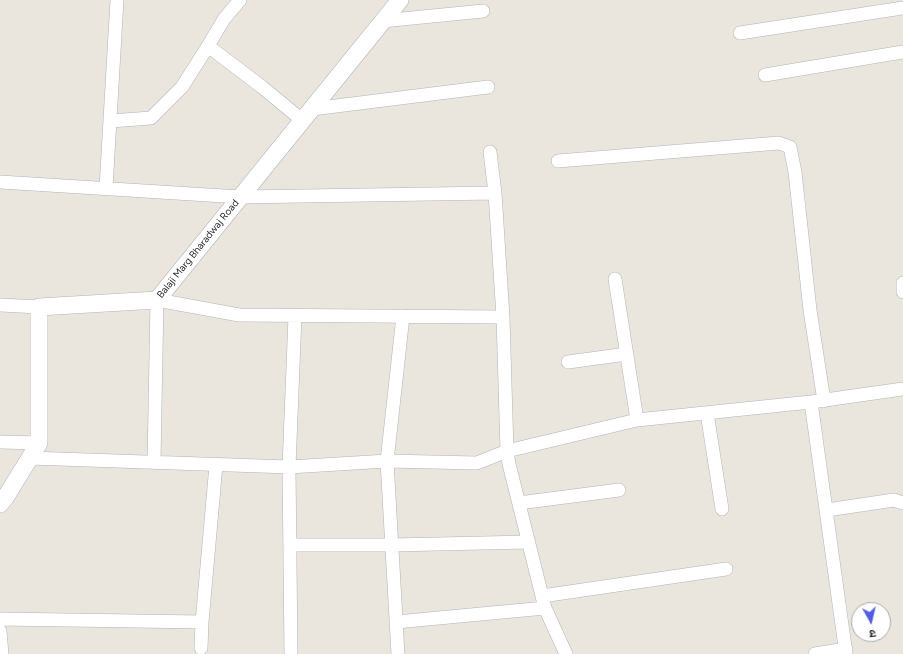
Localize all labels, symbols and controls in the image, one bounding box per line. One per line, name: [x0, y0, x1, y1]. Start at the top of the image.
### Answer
street label: Balaji Marg Bharadwaj Road: [155, 197, 241, 301]
north arrow: [851, 602, 891, 642]
text: उ: [869, 627, 877, 640]

